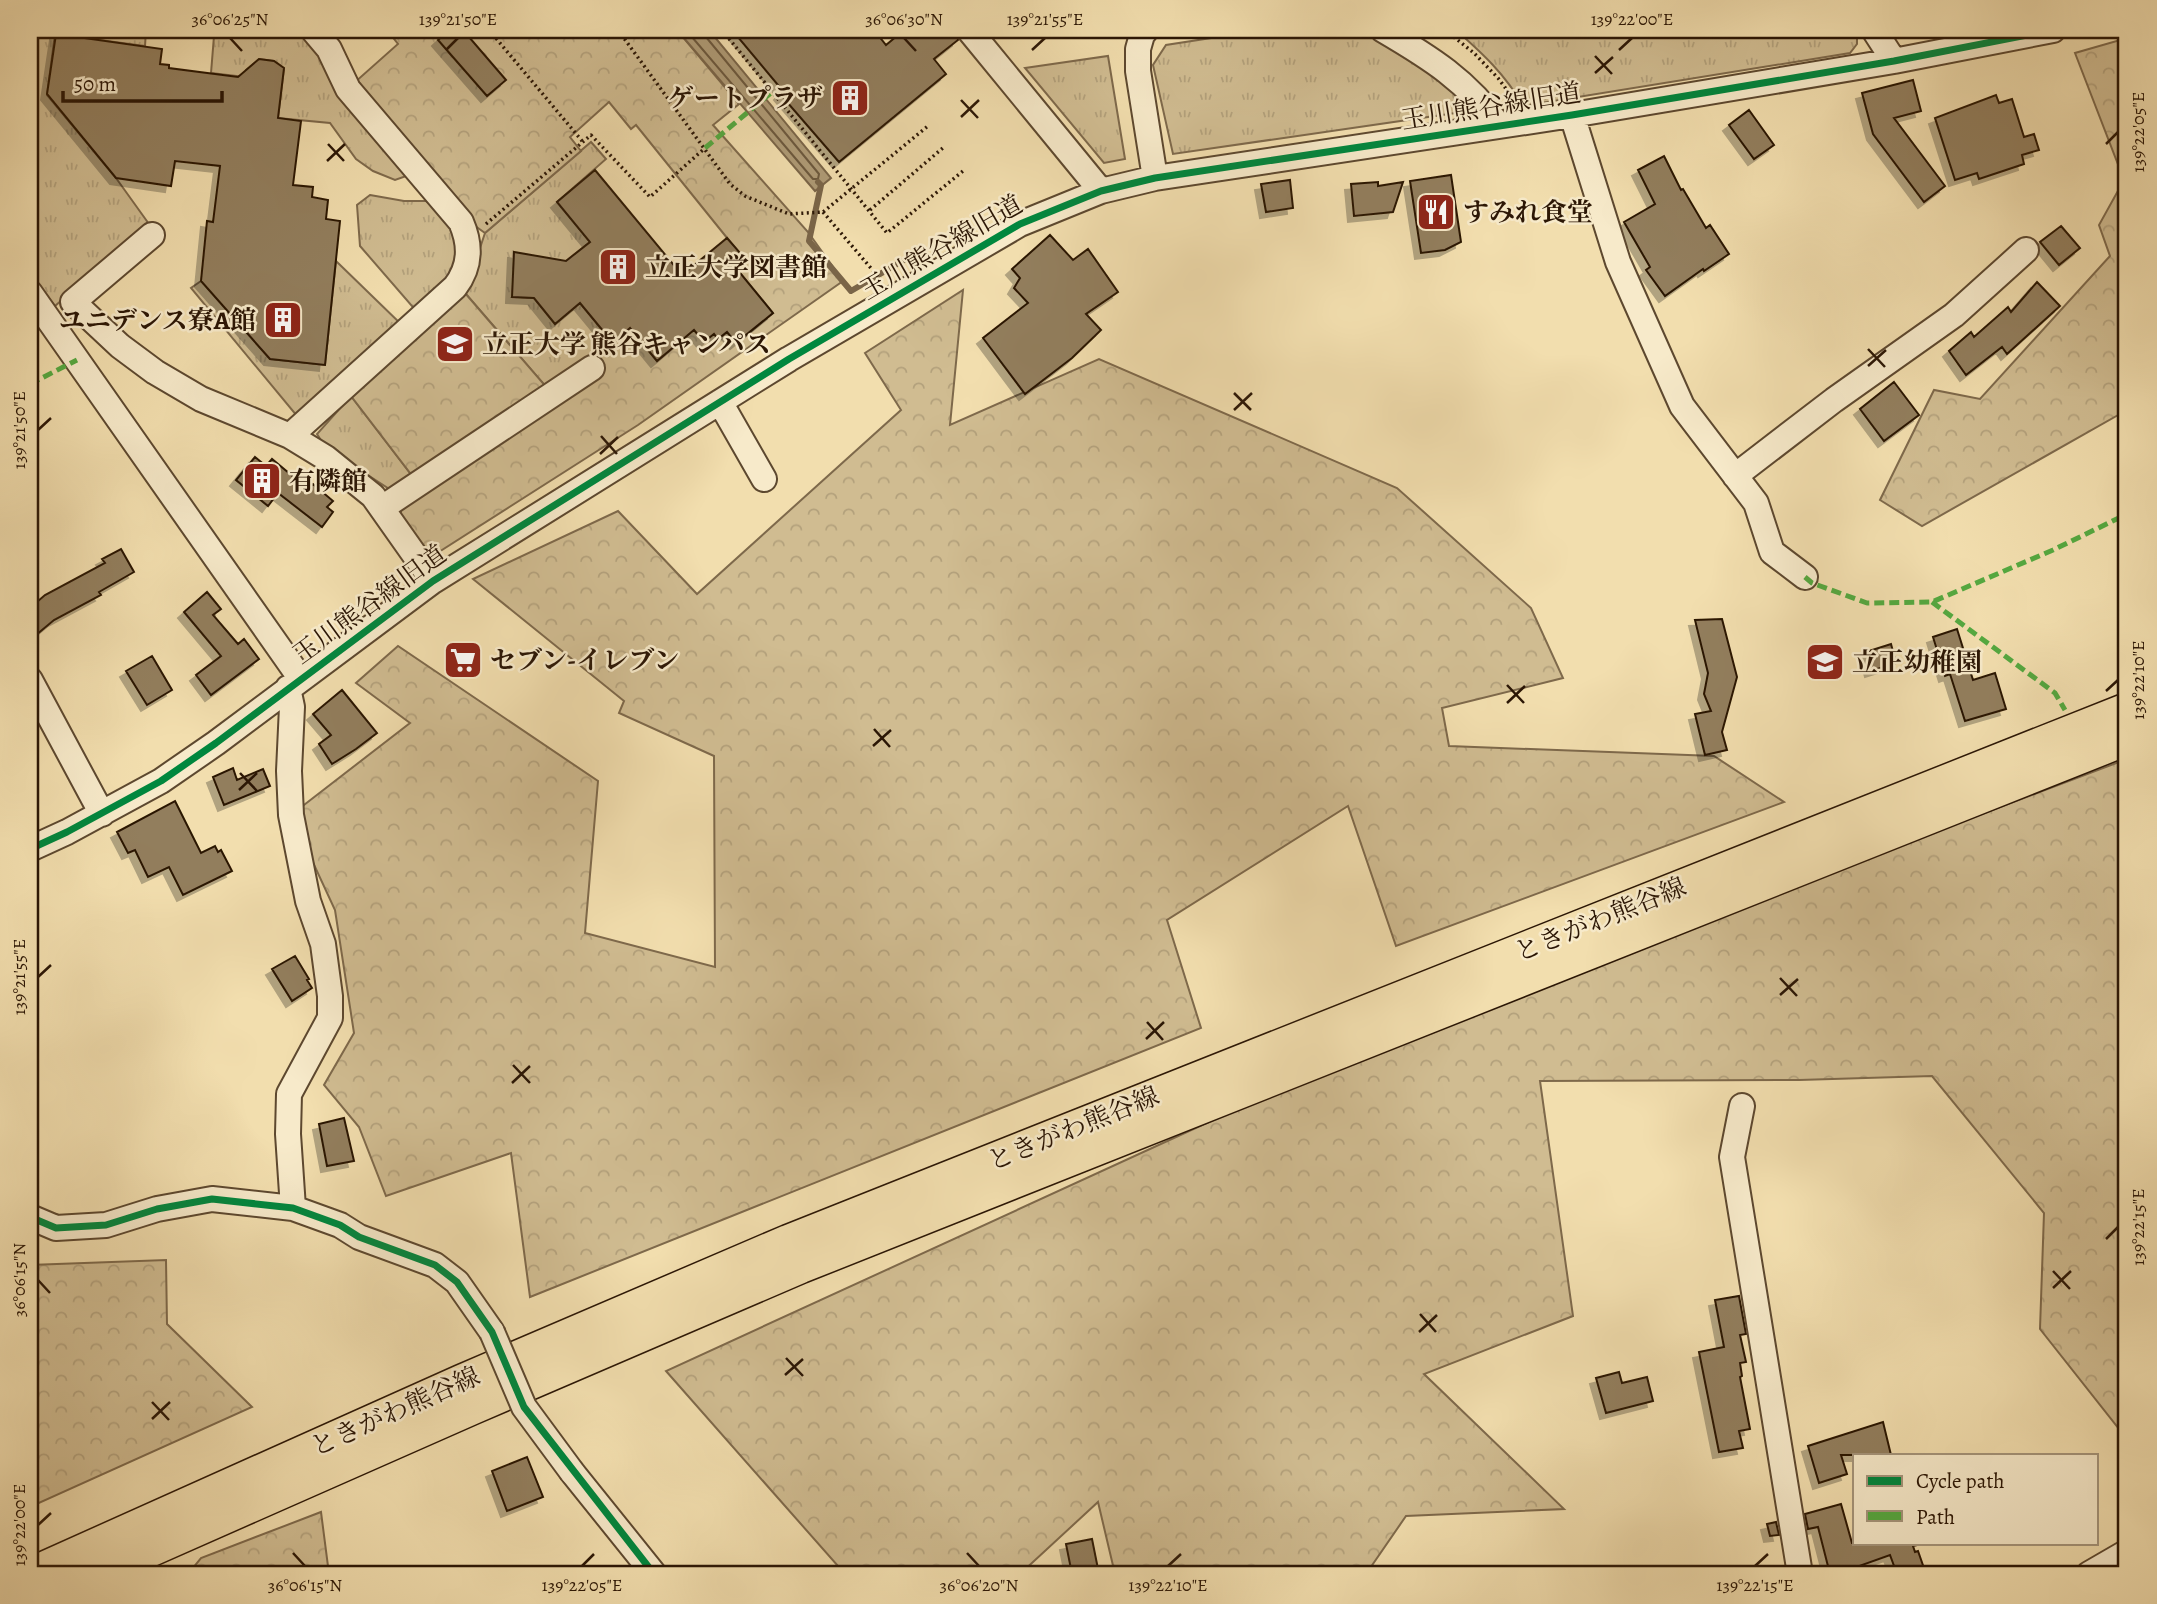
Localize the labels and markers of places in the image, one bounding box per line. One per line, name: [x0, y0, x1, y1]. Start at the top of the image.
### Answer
building icon: ゲートプラザ: [829, 77, 871, 119]
place label: ゲートプラザ: [668, 81, 823, 116]
restaurant icon: すみれ食堂: [1415, 191, 1457, 233]
place label: すみれ食堂: [1463, 195, 1593, 230]
building icon: 立正大学図書館: [597, 246, 639, 288]
place label: 立正大学図書館: [645, 250, 827, 285]
building icon: ユニデンス寮A館: [262, 299, 304, 341]
place label: ユニデンス寮A館: [59, 303, 256, 338]
school or university icon: 立正大学 熊谷キャンパス: [434, 323, 476, 365]
place label: 立正大学 熊谷キャンパス: [482, 327, 771, 362]
building icon: 有隣館: [241, 460, 283, 502]
place label: 有隣館: [289, 464, 367, 499]
supermarket icon: セブン-イレブン: [442, 639, 484, 681]
school or university icon: 立正幼稚園: [1804, 641, 1846, 683]
place label: セブン-イレブン: [490, 643, 679, 678]
place label: 立正幼稚園: [1852, 645, 1982, 680]

